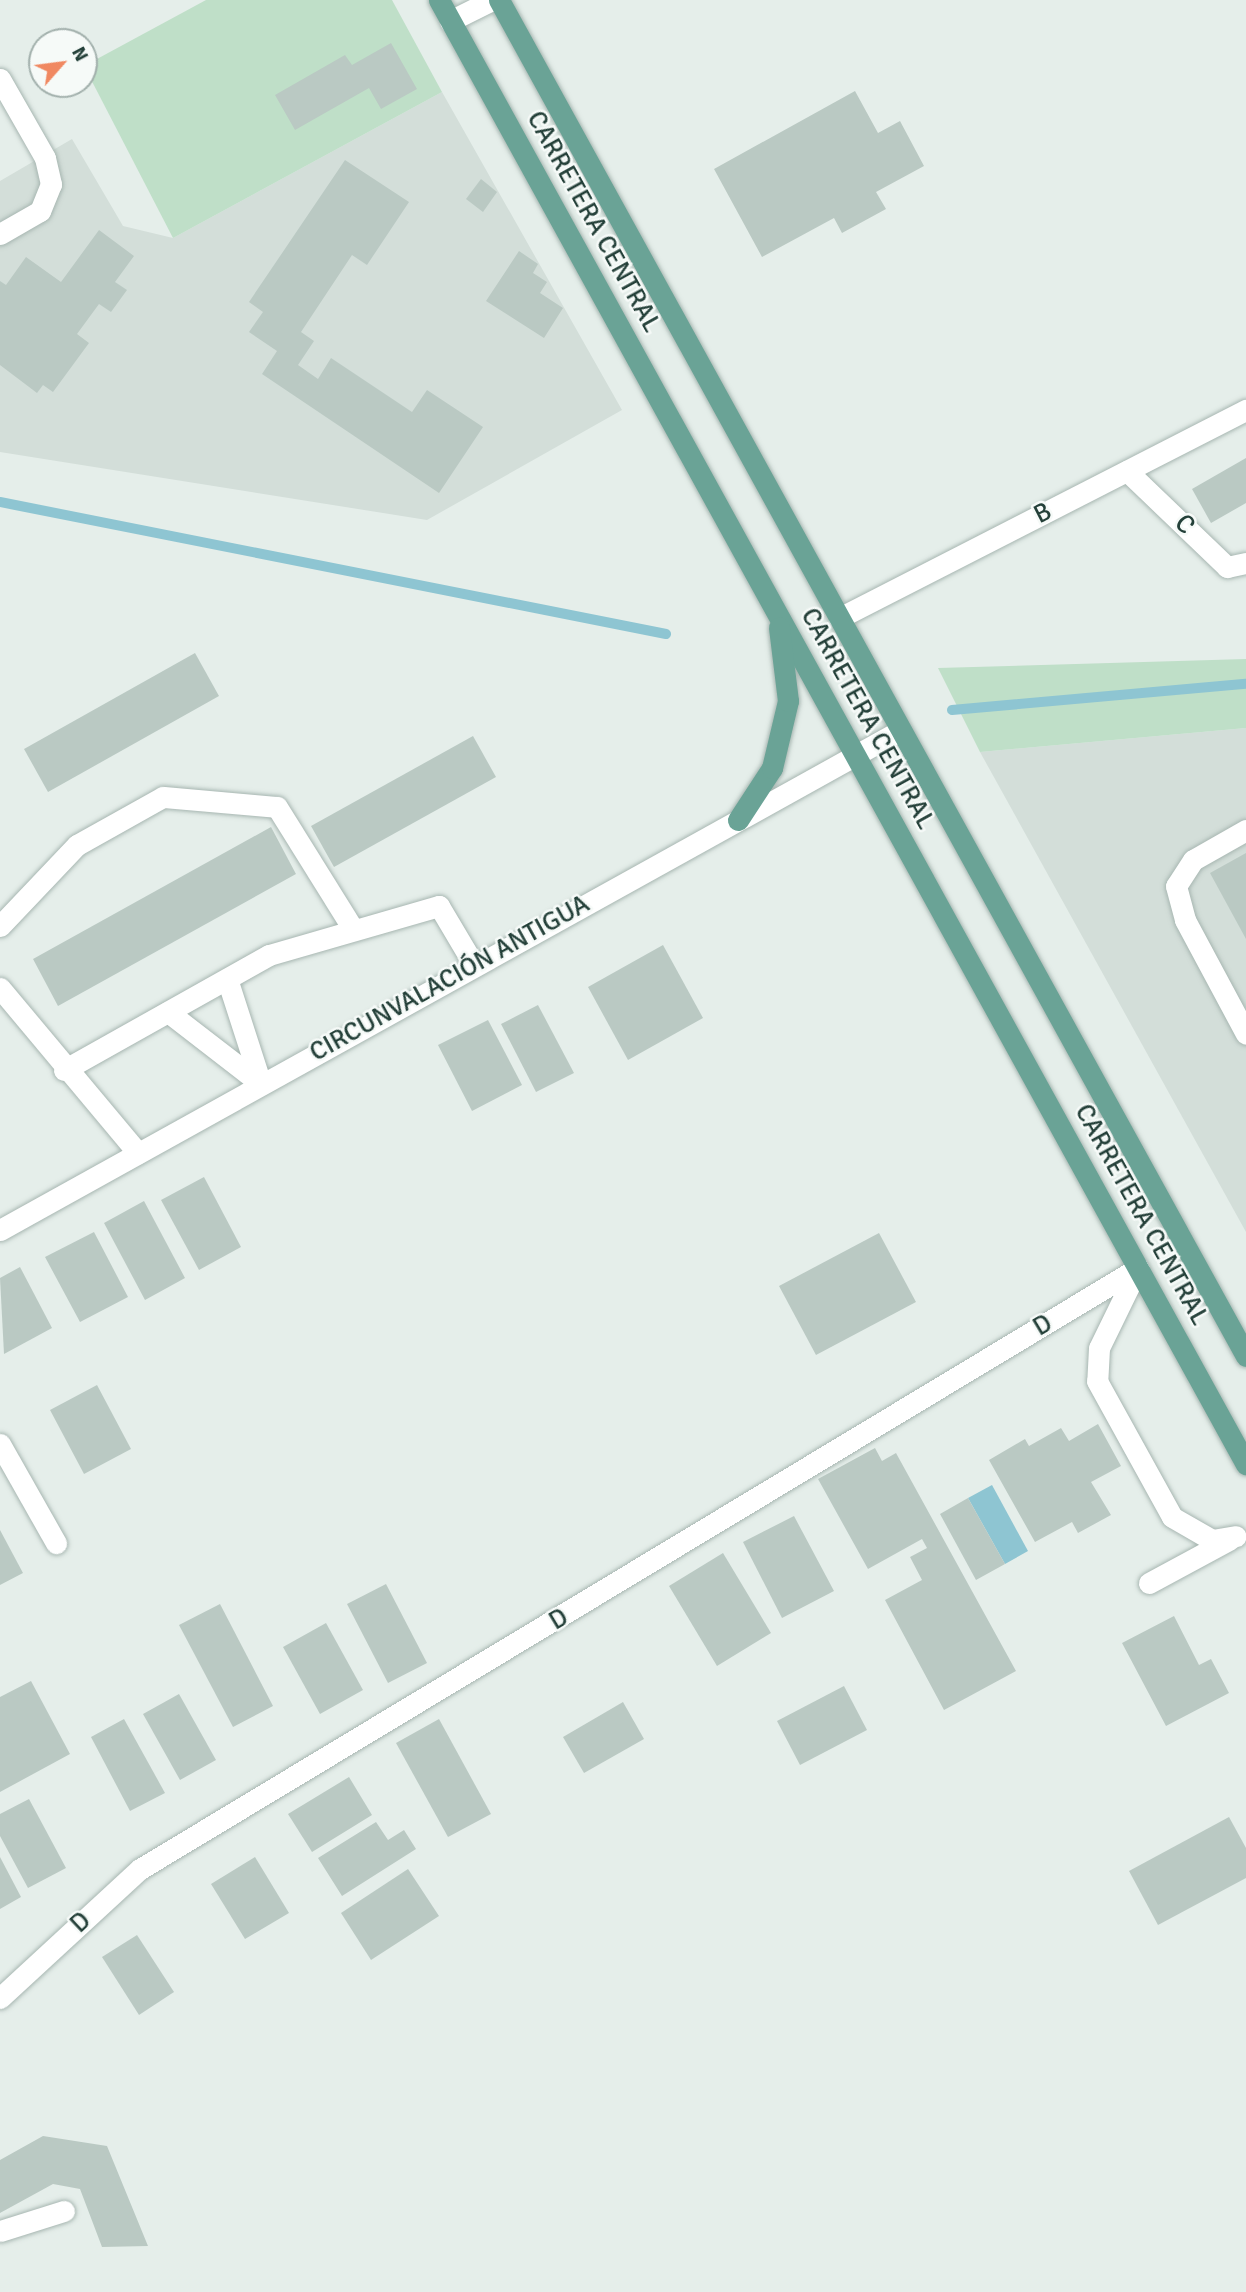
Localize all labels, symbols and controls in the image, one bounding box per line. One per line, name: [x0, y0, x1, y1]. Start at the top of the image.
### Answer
north arrow: [28, 28, 98, 98]
text: N: [66, 43, 93, 66]
street label: CARRETERA CENTRAL: [519, 106, 667, 338]
street label: B: [1029, 497, 1057, 531]
street label: C: [1168, 508, 1200, 542]
street label: CARRETERA CENTRAL: [793, 603, 941, 835]
street label: CIRCUNVALACIÓN ANTIGUA: [305, 889, 595, 1069]
street label: CARRETERA CENTRAL: [1067, 1099, 1215, 1331]
street label: D: [1028, 1308, 1058, 1344]
street label: D: [544, 1602, 574, 1638]
street label: D: [64, 1906, 98, 1940]

